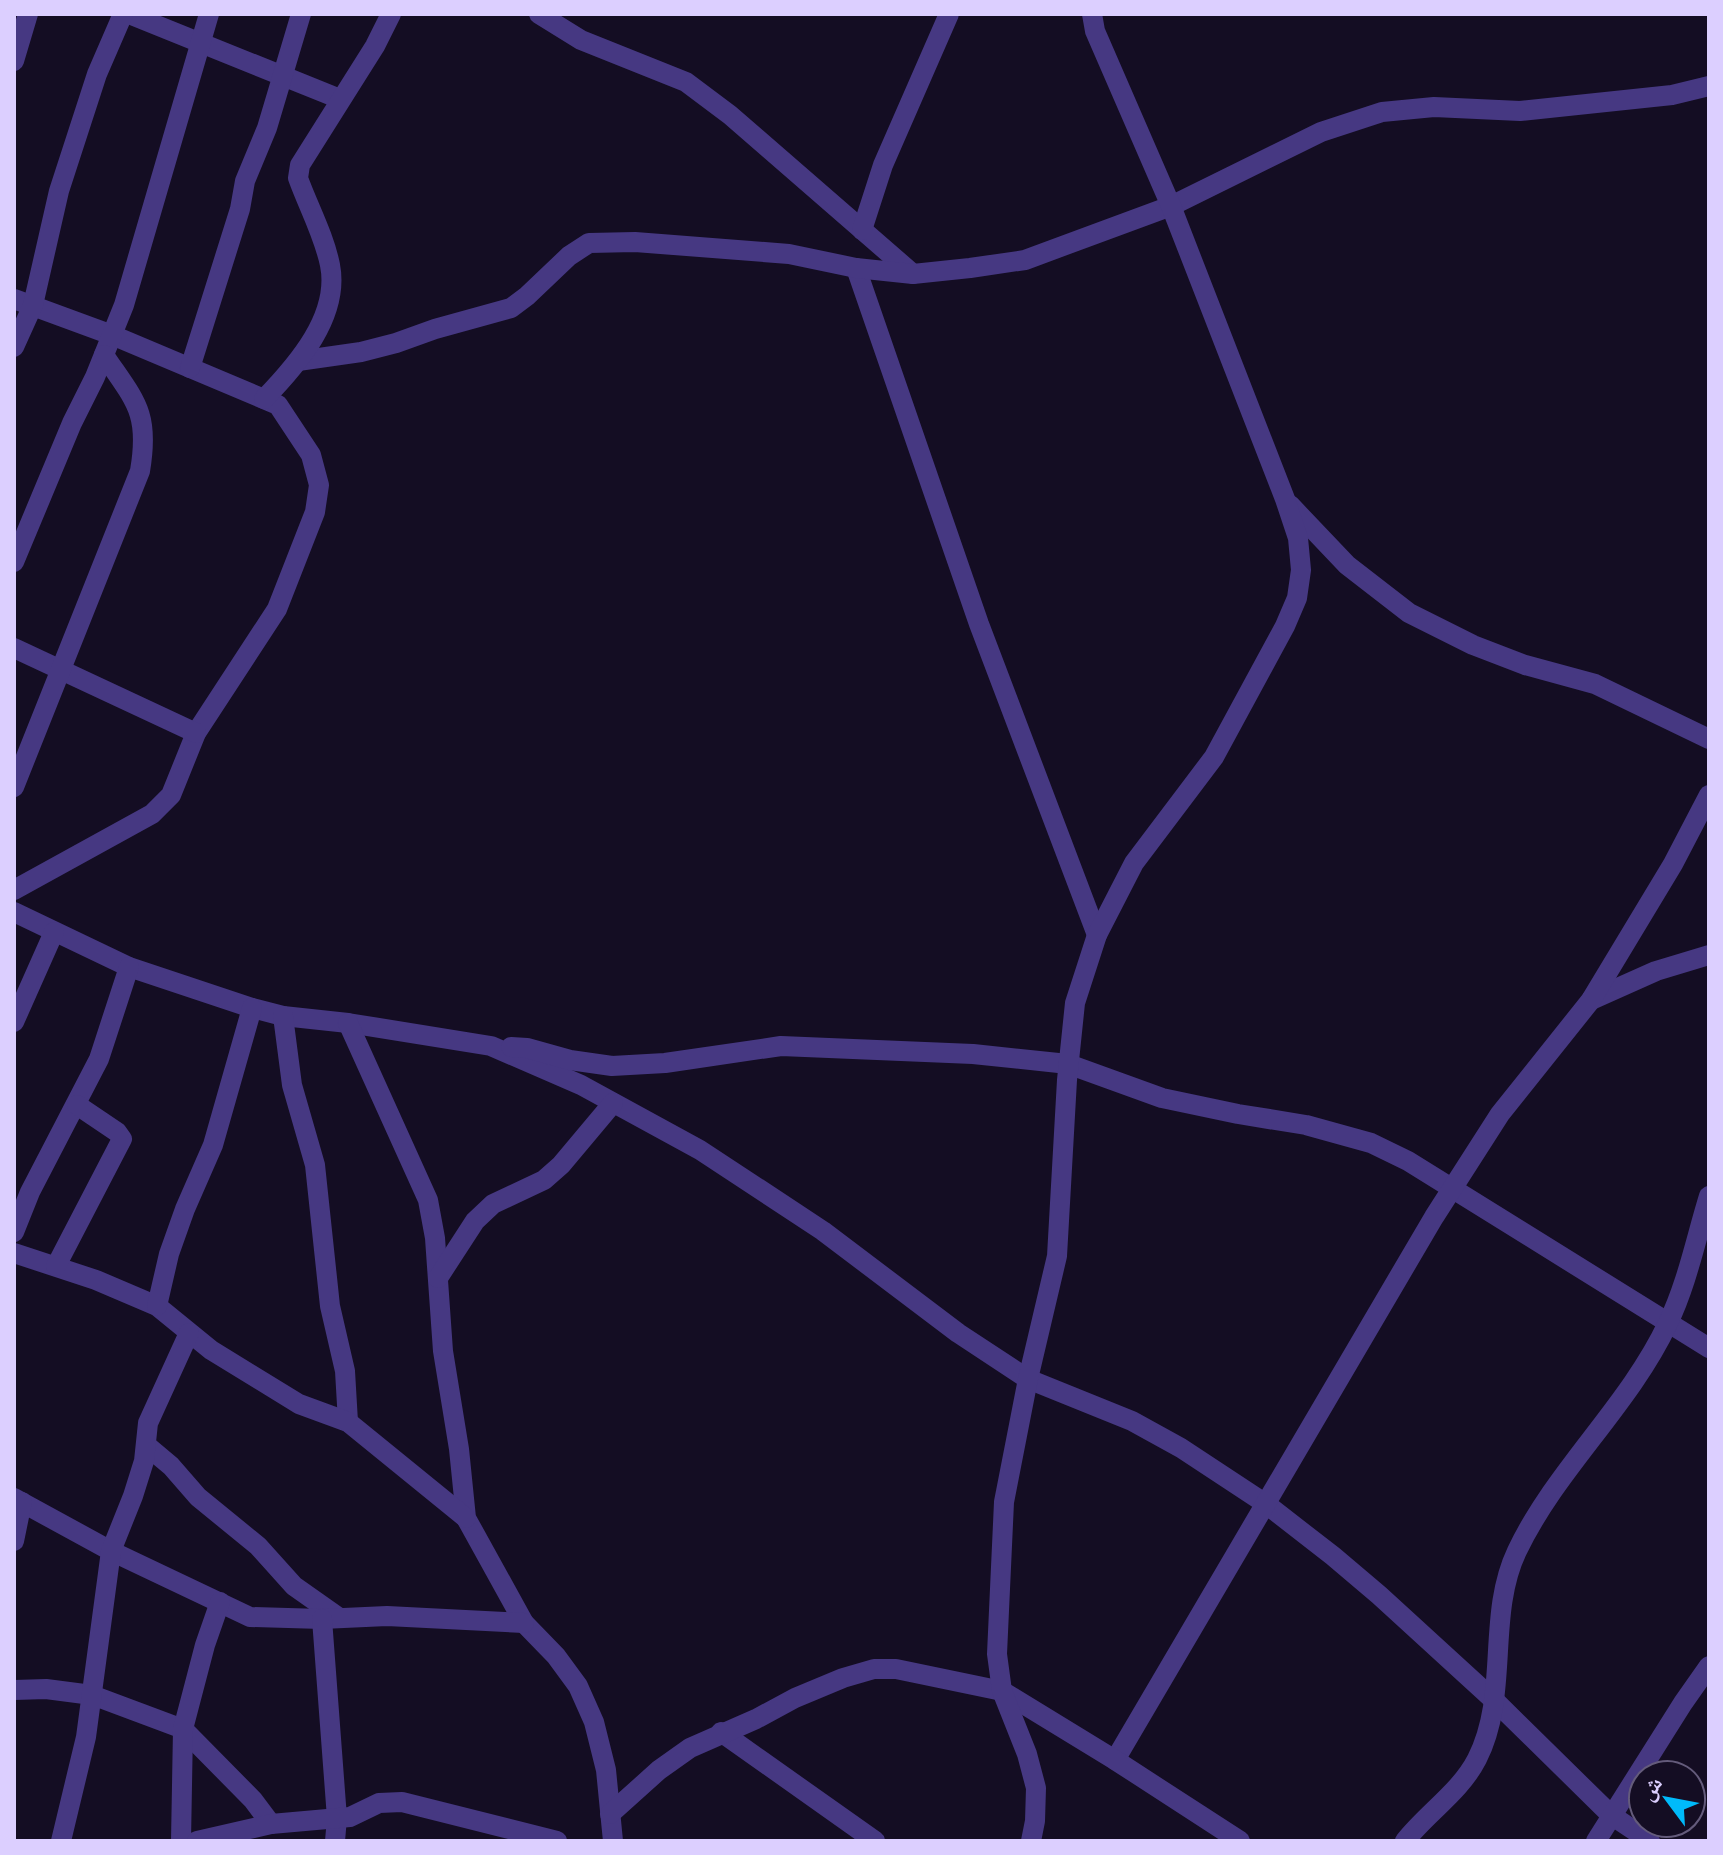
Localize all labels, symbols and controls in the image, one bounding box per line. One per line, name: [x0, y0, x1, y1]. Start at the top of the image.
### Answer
north arrow: [1627, 1759, 1707, 1839]
text: ش: [1631, 1771, 1671, 1807]

